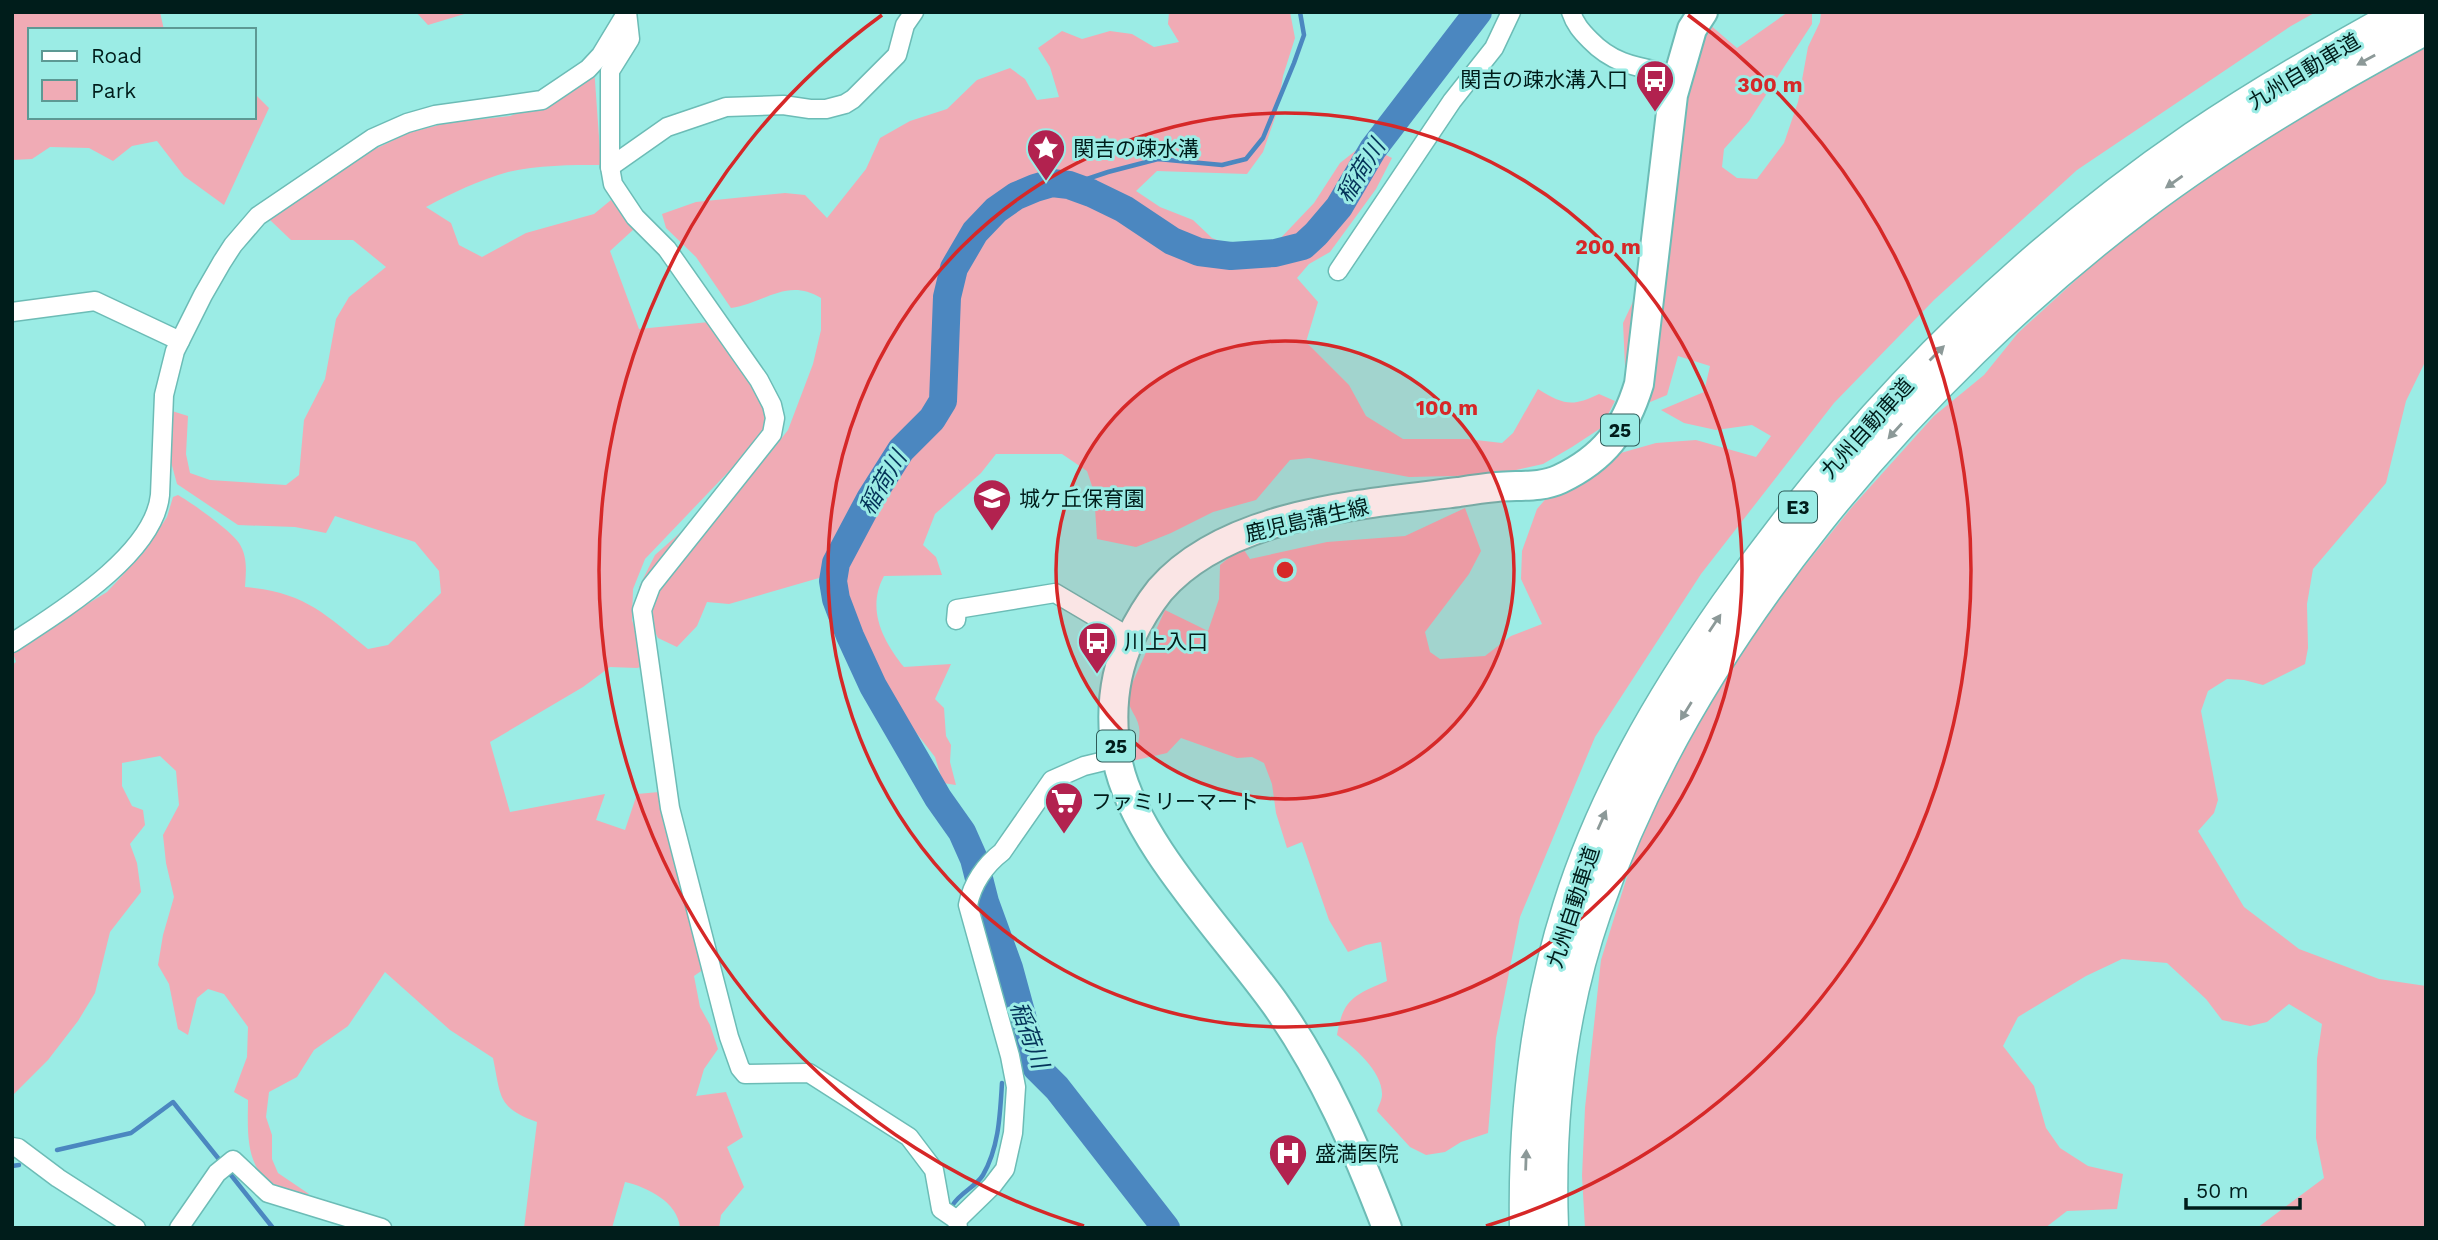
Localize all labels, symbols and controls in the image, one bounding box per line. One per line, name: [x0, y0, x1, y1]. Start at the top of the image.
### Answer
legend: [28, 28, 256, 119]
street label: 九州自動車道: [2244, 28, 2364, 114]
text: Road: [91, 43, 142, 68]
one-way arrow: [2356, 54, 2375, 66]
bus stop icon: 関吉の疎水溝入口: [1634, 58, 1676, 113]
place label: 関吉の疎水溝入口: [1460, 67, 1628, 92]
text: 300 m: [1737, 72, 1803, 97]
text: Park: [91, 78, 136, 103]
place icon: 関吉の疎水溝: [1025, 127, 1067, 182]
water label: 稲荷川: [1331, 132, 1392, 207]
place label: 関吉の疎水溝: [1073, 136, 1199, 161]
one-way arrow: [2165, 175, 2183, 189]
text: 200 m: [1575, 234, 1641, 259]
one-way arrow: [1928, 346, 1945, 362]
street label: 九州自動車道: [1816, 373, 1918, 483]
text: 100 m: [1416, 395, 1478, 420]
road number: 25: [1601, 414, 1639, 446]
one-way arrow: [1887, 422, 1903, 440]
water label: 稲荷川: [854, 444, 914, 520]
school or university icon: 城ケ丘保育園: [971, 477, 1013, 532]
place label: 城ケ丘保育園: [1019, 486, 1145, 511]
road number: E3: [1779, 492, 1817, 522]
street label: 鹿児島蒲生線: [1243, 494, 1371, 546]
centre of rings: [1273, 558, 1297, 582]
one-way arrow: [1708, 613, 1721, 633]
bus stop icon: 川上入口: [1076, 620, 1118, 675]
place label: 川上入口: [1124, 629, 1208, 654]
one-way arrow: [1680, 702, 1693, 721]
road number: 25: [1097, 730, 1135, 762]
supermarket icon: ファミリーマート: [1043, 780, 1085, 835]
place label: ファミリーマート: [1091, 789, 1259, 814]
one-way arrow: [1596, 810, 1608, 830]
street label: 九州自動車道: [1542, 843, 1604, 971]
water label: 稲荷川: [1005, 998, 1055, 1075]
hospital icon: 盛満医院: [1267, 1132, 1309, 1187]
place label: 盛満医院: [1315, 1141, 1399, 1166]
one-way arrow: [1520, 1148, 1531, 1170]
scale bar: [2186, 1166, 2300, 1210]
text: 50 m: [2196, 1178, 2248, 1203]

